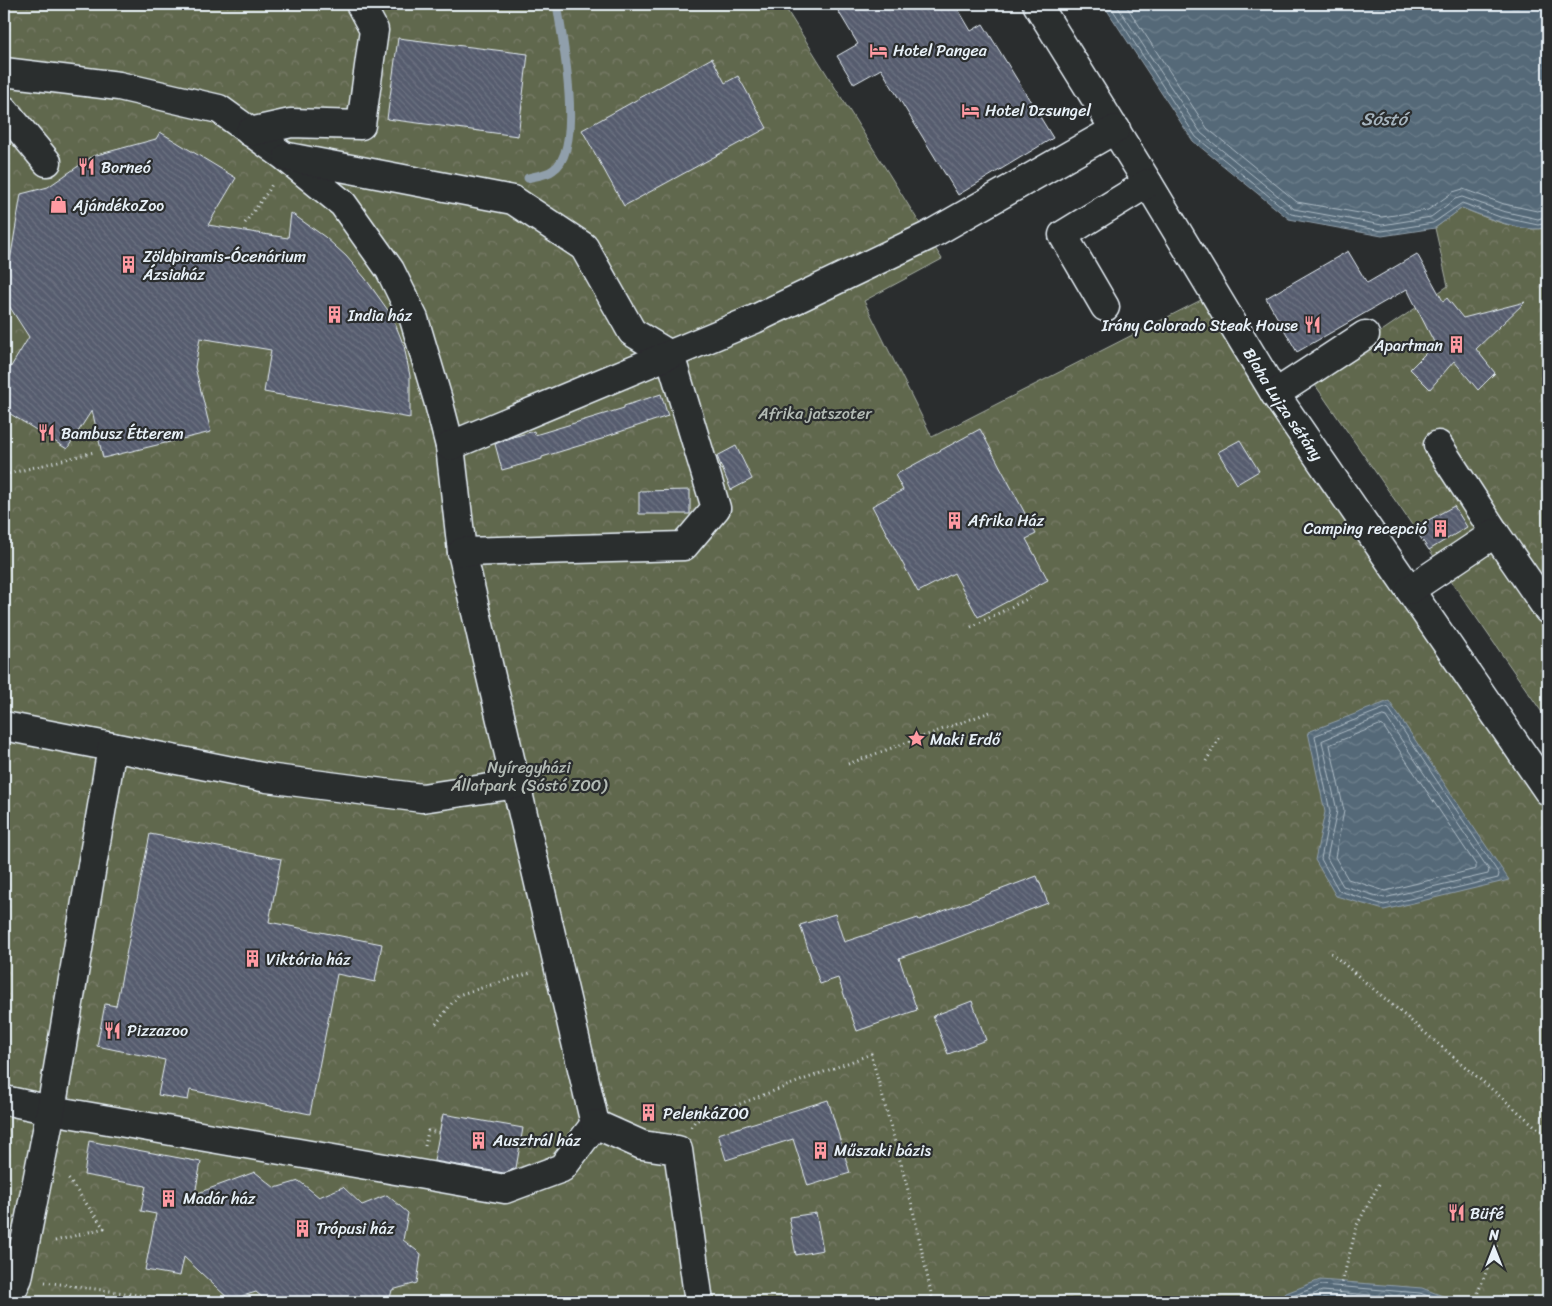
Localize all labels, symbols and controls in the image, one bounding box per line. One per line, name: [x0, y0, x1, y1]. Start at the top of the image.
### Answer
place label: Hotel Pangea: [893, 36, 988, 65]
hotel icon: Hotel Pangea: [869, 40, 889, 60]
place label: Hotel Dzsungel: [985, 96, 1091, 125]
hotel icon: Hotel Dzsungel: [961, 100, 981, 120]
water label: Sóstó: [1361, 103, 1411, 135]
place label: Borneó: [101, 153, 152, 182]
restaurant icon: Borneó: [77, 157, 97, 177]
place label: AjándékoZoo: [72, 191, 164, 220]
shop icon: AjándékoZoo: [49, 195, 69, 215]
place label: Zöldpiramis-Ócenárium Ázsiaház: [142, 242, 306, 289]
building icon: Zöldpiramis-Ócenárium Ázsiaház: [119, 255, 139, 275]
place label: India ház: [347, 301, 412, 330]
building icon: India ház: [324, 305, 344, 325]
place label: Irány Colorado Steak House: [1101, 311, 1298, 340]
restaurant icon: Irány Colorado Steak House: [1302, 315, 1322, 335]
place label: Apartman: [1373, 331, 1443, 360]
building icon: Apartman: [1447, 335, 1467, 355]
street label: Blaha Lujza sétány: [1235, 342, 1331, 468]
park label: Afrika jatszoter: [757, 399, 873, 428]
place label: Bambusz Étterem: [61, 419, 184, 448]
restaurant icon: Bambusz Étterem: [37, 423, 57, 443]
place label: Afrika Ház: [967, 506, 1045, 535]
building icon: Afrika Ház: [944, 510, 964, 530]
place label: Camping recepció: [1303, 514, 1428, 543]
building icon: Camping recepció: [1431, 518, 1451, 538]
place label: Maki Erdő: [930, 725, 1002, 754]
place icon: Maki Erdő: [906, 729, 926, 749]
park label: Nyíregyházi Állatpark (Sóstó ZOO): [450, 753, 608, 800]
place label: Viktória ház: [266, 945, 351, 974]
building icon: Viktória ház: [242, 949, 262, 969]
place label: Pizzazoo: [127, 1016, 188, 1045]
restaurant icon: Pizzazoo: [103, 1020, 123, 1040]
place label: PelenkáZOO: [663, 1099, 749, 1128]
building icon: PelenkáZOO: [639, 1103, 659, 1123]
place label: Ausztrál ház: [492, 1126, 581, 1155]
building icon: Ausztrál ház: [469, 1130, 489, 1150]
place label: Műszaki bázis: [834, 1136, 932, 1165]
building icon: Műszaki bázis: [810, 1140, 830, 1160]
place label: Madár ház: [183, 1184, 256, 1213]
building icon: Madár ház: [159, 1188, 179, 1208]
place label: Büfé: [1470, 1199, 1504, 1228]
restaurant icon: Büfé: [1446, 1203, 1466, 1223]
place label: Trópusi ház: [316, 1214, 395, 1243]
building icon: Trópusi ház: [292, 1218, 312, 1238]
text: N: [1488, 1223, 1499, 1248]
north arrow: [1470, 1224, 1520, 1274]

